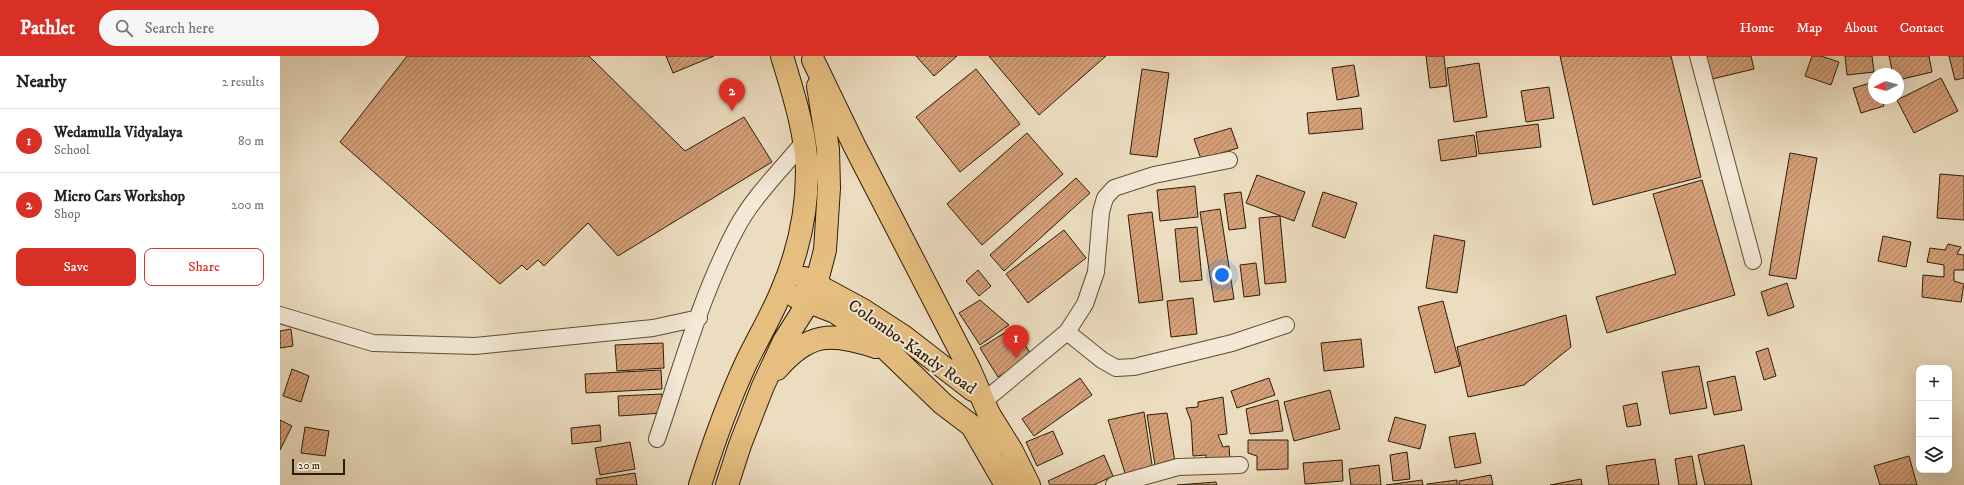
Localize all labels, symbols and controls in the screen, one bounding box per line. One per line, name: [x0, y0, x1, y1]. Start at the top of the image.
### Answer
search box: [99, 10, 379, 46]
text: Pathlet: [20, 17, 75, 40]
icon: search: [113, 17, 135, 39]
text: Search here: [145, 19, 214, 38]
text: Home: [1740, 19, 1774, 37]
text: Map: [1796, 19, 1822, 37]
text: About: [1844, 19, 1878, 37]
text: Contact: [1900, 19, 1944, 37]
north arrow: [1868, 68, 1904, 104]
text: Nearby: [16, 71, 66, 93]
text: 2 results: [222, 74, 264, 90]
pin: 2: [719, 78, 745, 111]
text: Wedamulla Vidyalaya: [54, 123, 183, 142]
text: 1: [27, 133, 31, 149]
text: 80 m: [238, 133, 264, 149]
text: School: [54, 142, 90, 158]
text: Micro Cars Workshop: [54, 187, 185, 206]
text: 2: [26, 197, 32, 213]
text: 200 m: [231, 197, 264, 213]
text: Shop: [54, 206, 80, 222]
button: Save: [16, 248, 136, 286]
button: Share: [144, 248, 264, 286]
your location: [1212, 265, 1232, 285]
street label: Colombo-Kandy Road: [843, 294, 981, 400]
pin: 1: [1003, 325, 1029, 358]
map controls: [1916, 365, 1952, 473]
button: +: [1916, 365, 1952, 401]
button: −: [1916, 401, 1952, 437]
button: layers: [1916, 437, 1952, 473]
scale bar: [292, 457, 345, 476]
text: 20 m: [298, 459, 320, 473]

